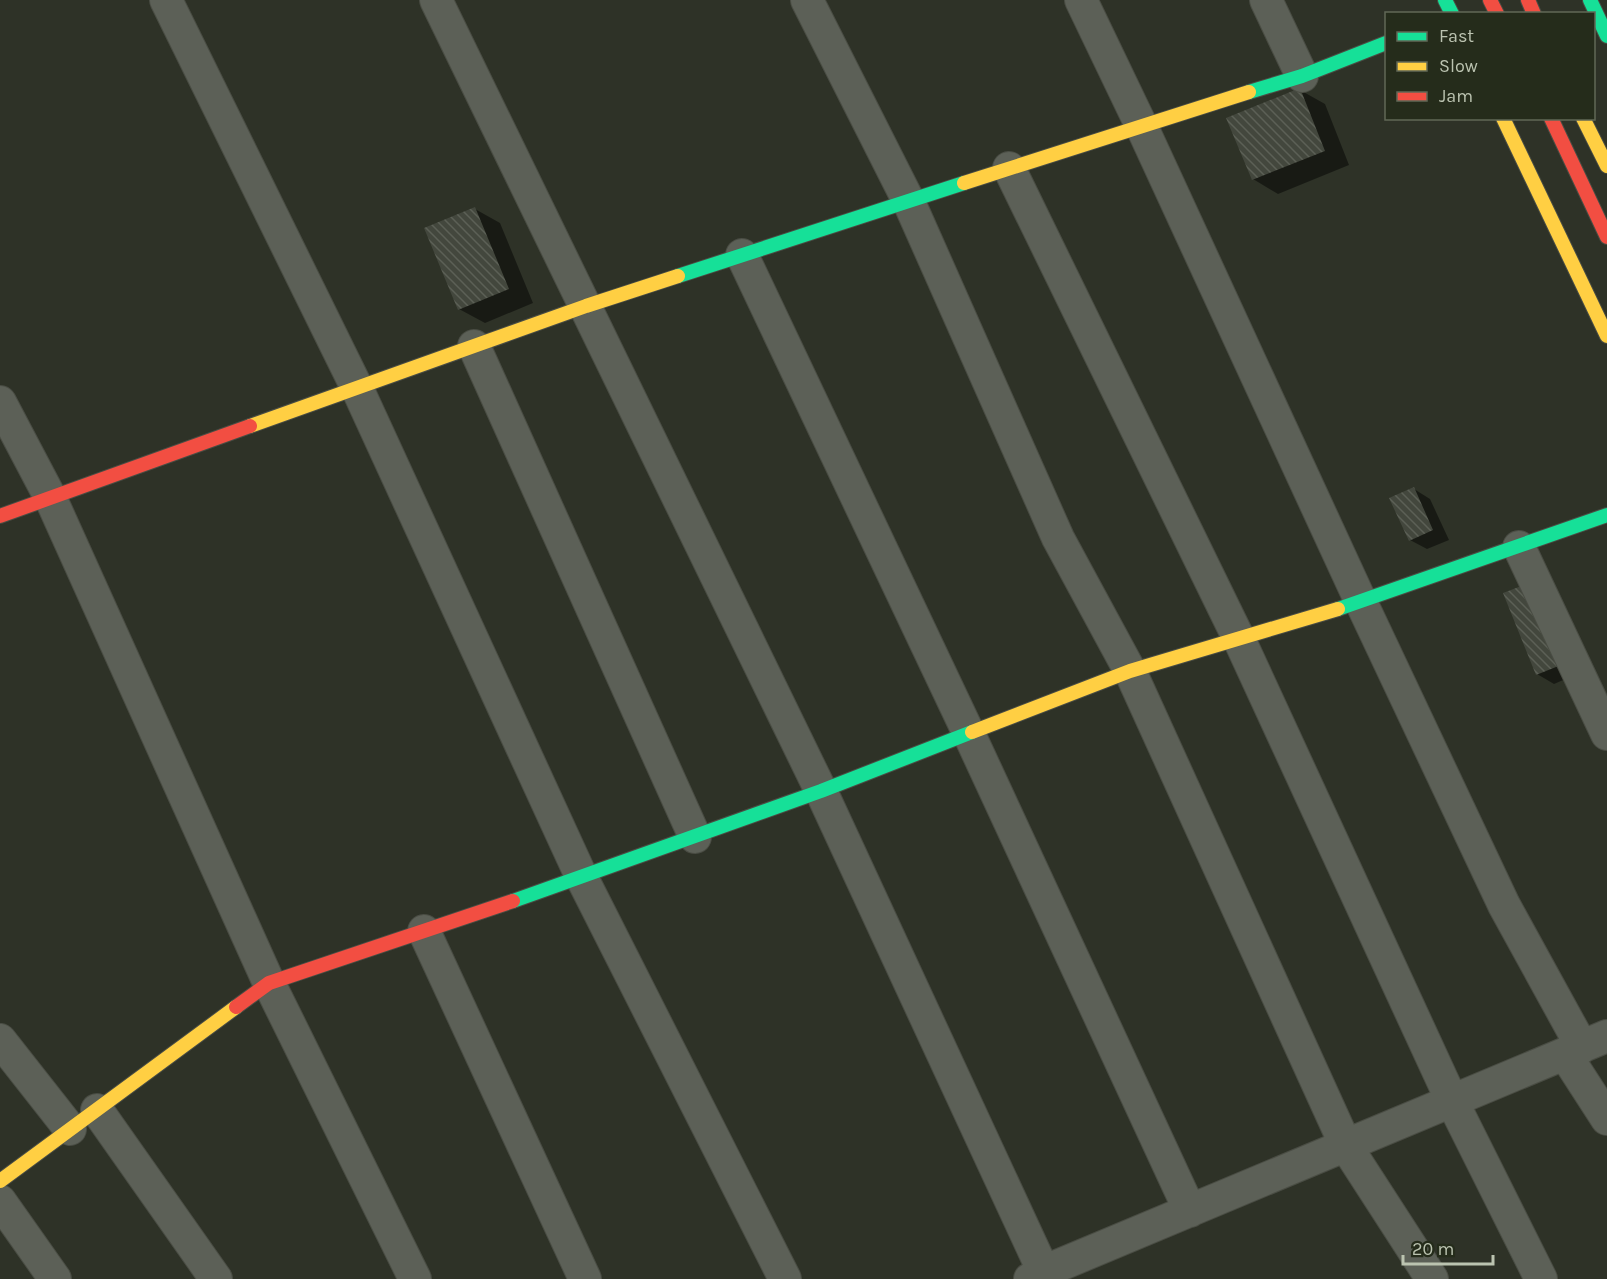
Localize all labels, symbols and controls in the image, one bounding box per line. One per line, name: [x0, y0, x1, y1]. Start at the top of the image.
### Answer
legend: [1385, 12, 1595, 120]
text: Fast: [1439, 25, 1474, 47]
text: Slow: [1439, 55, 1478, 77]
text: Jam: [1439, 85, 1473, 107]
scale bar: [1403, 1228, 1493, 1266]
text: 20 m: [1412, 1238, 1454, 1260]

